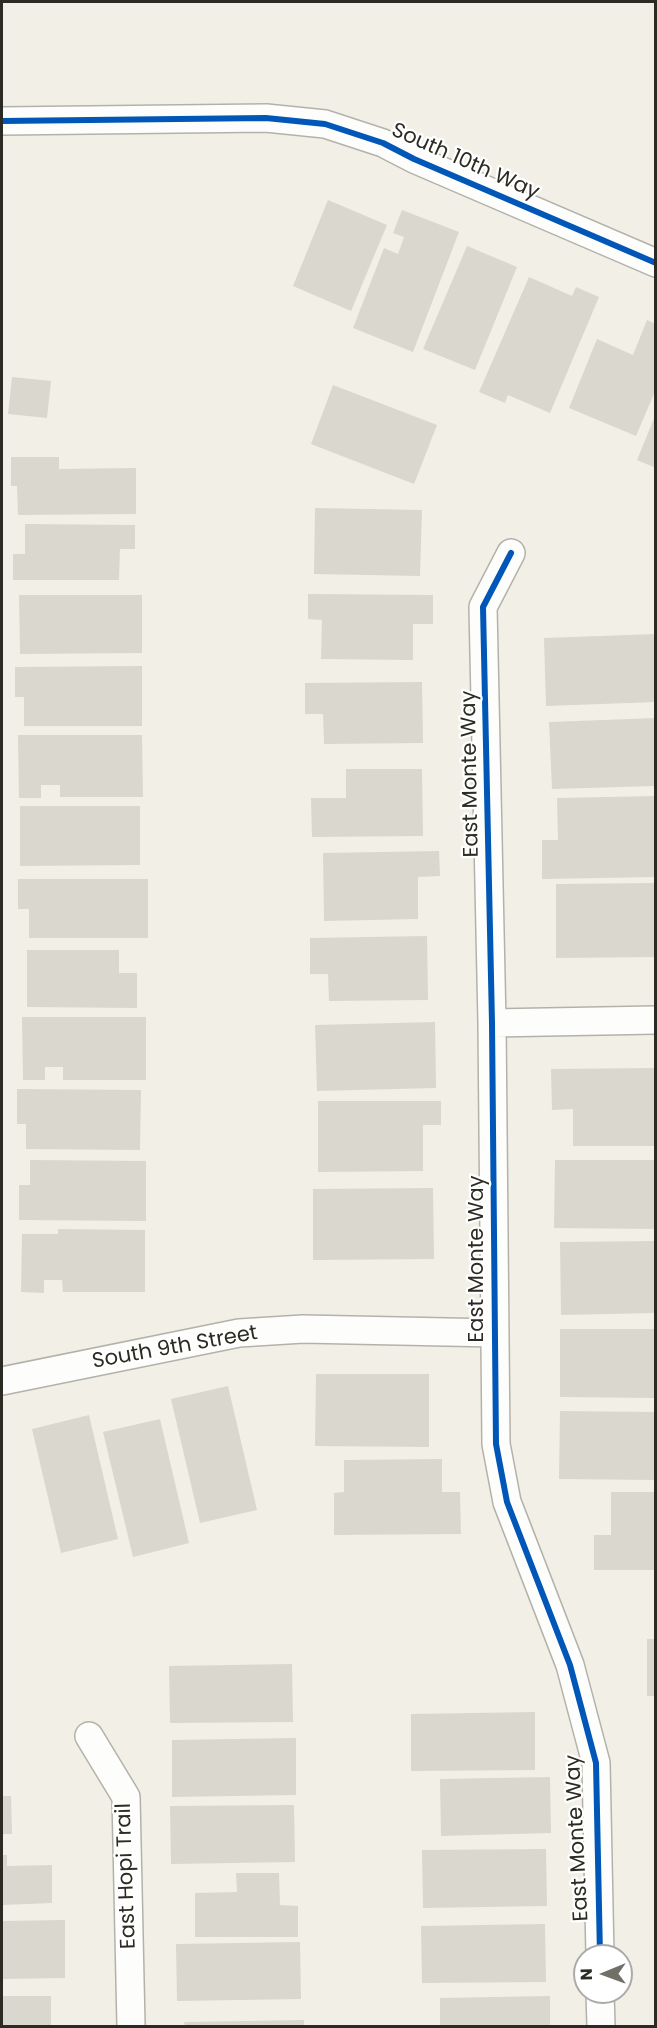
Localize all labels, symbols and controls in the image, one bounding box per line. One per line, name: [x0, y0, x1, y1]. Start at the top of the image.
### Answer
street label: South 10th Way: [387, 118, 543, 206]
street label: East Monte Way: [457, 690, 485, 858]
street label: East Monte Way: [465, 1176, 491, 1342]
street label: South 9th Street: [90, 1321, 260, 1375]
street label: East Monte Way: [561, 1754, 595, 1922]
street label: East Hopi Trail: [112, 1803, 142, 1949]
north arrow: [573, 1944, 633, 2004]
text: N: [575, 1968, 598, 1981]

